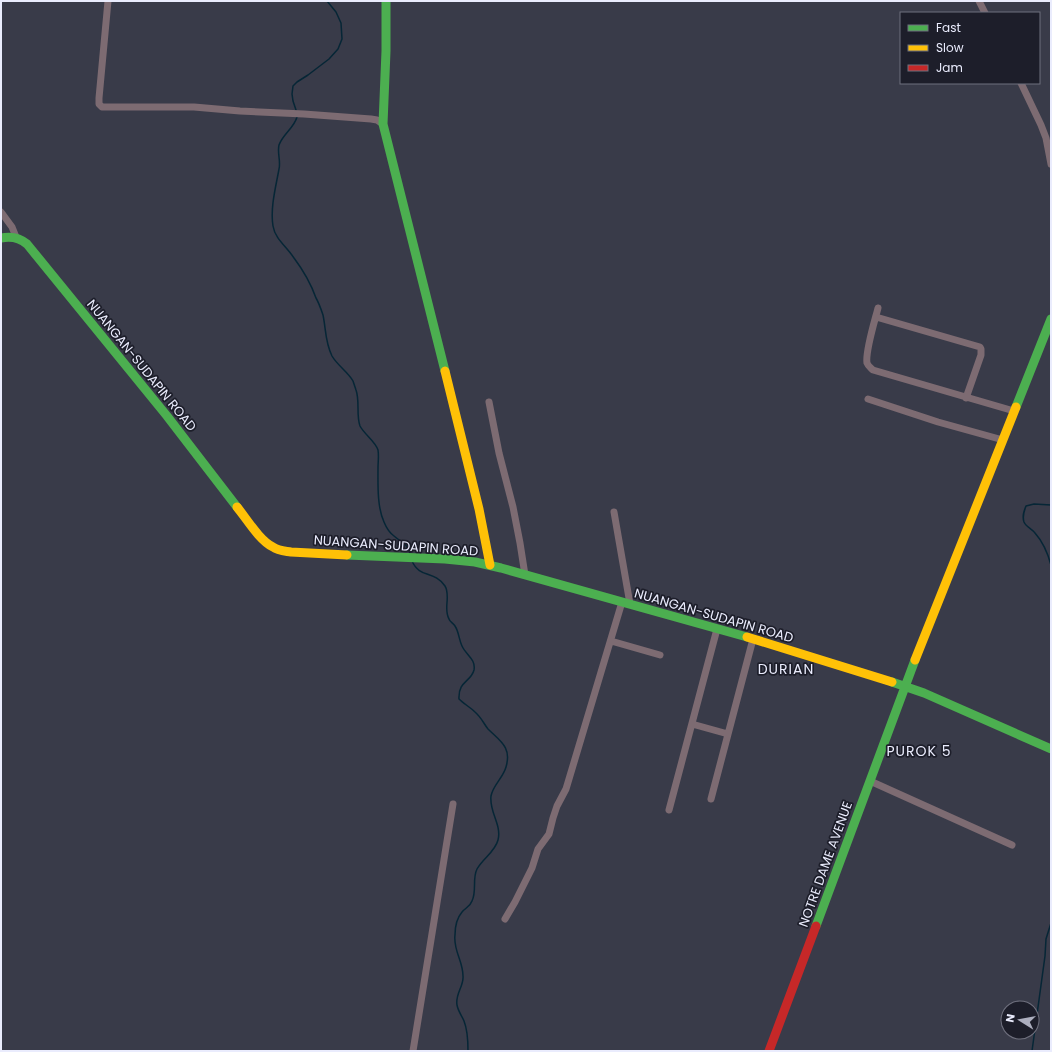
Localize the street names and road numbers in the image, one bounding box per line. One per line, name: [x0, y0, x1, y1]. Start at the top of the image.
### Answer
street label: NUANGAN-SUDAPIN ROAD: [82, 295, 201, 435]
street label: NUANGAN-SUDAPIN ROAD: [313, 530, 479, 561]
street label: NUANGAN-SUDAPIN ROAD: [632, 584, 796, 647]
street label: NOTRE DAME AVENUE: [794, 799, 857, 930]

